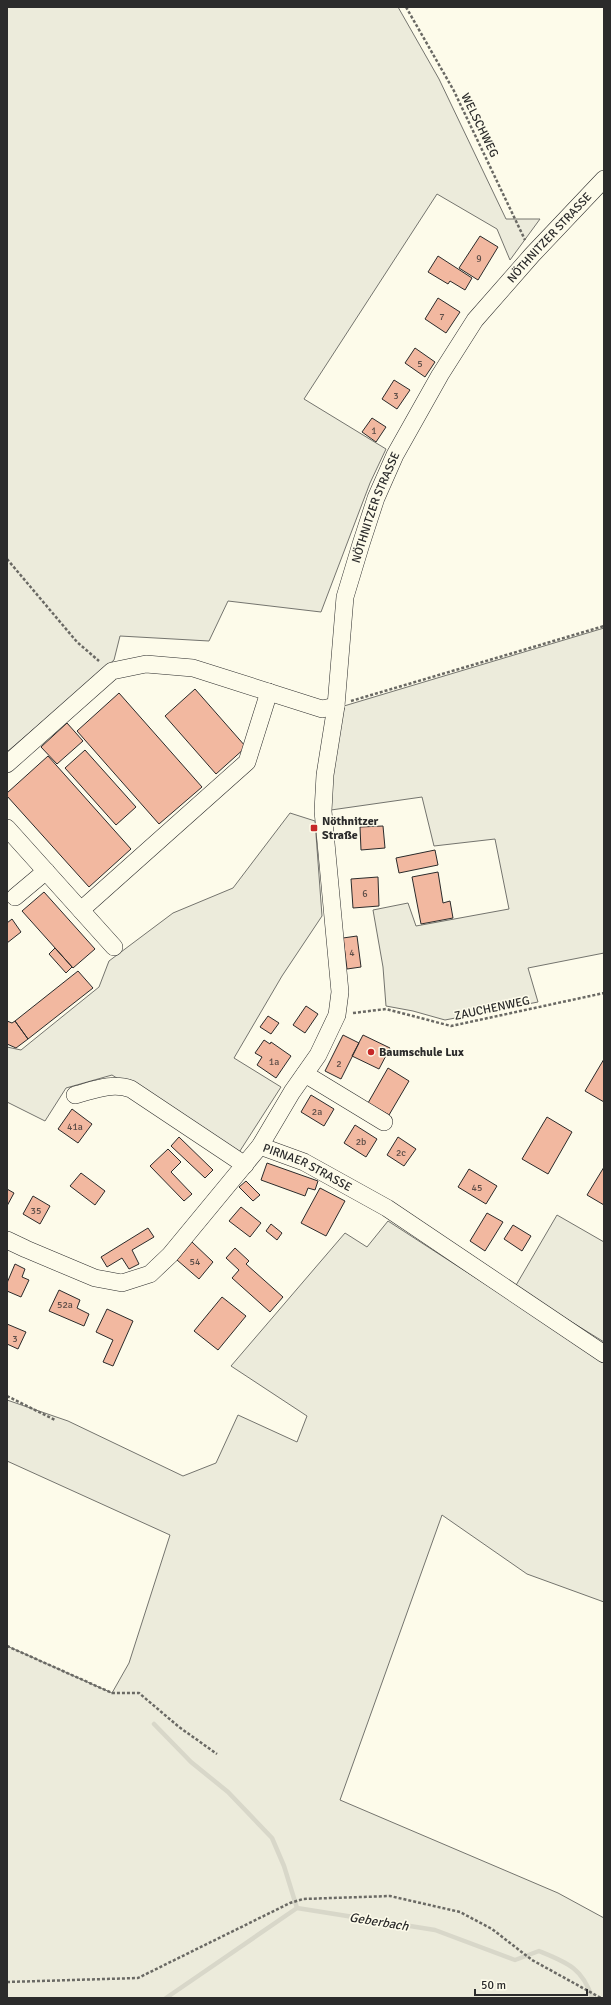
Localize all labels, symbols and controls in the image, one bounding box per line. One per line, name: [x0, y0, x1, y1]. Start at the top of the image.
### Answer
street label: WELSCHWEG: [458, 91, 502, 160]
street label: NÖTHNITZER STRASSE: [504, 189, 595, 286]
house number: 9: [476, 253, 482, 265]
house number: 7: [439, 311, 445, 323]
house number: 5: [417, 358, 423, 370]
house number: 3: [393, 390, 399, 402]
house number: 1: [371, 425, 377, 437]
street label: NÖTHNITZER STRASSE: [349, 449, 404, 565]
place label: Nöthnitzer Straße: [322, 814, 379, 843]
marker: Nöthnitzer Straße: [309, 823, 319, 833]
house number: 6: [362, 888, 368, 900]
house number: 4: [349, 947, 355, 959]
street label: ZAUCHENWEG: [453, 993, 531, 1024]
place label: Baumschule Lux: [379, 1045, 464, 1060]
marker: Baumschule Lux: [366, 1047, 376, 1057]
house number: 1a: [269, 1056, 279, 1068]
house number: 2: [336, 1058, 342, 1070]
house number: 2a: [312, 1106, 322, 1118]
house number: 41a: [67, 1121, 83, 1133]
house number: 2b: [356, 1136, 366, 1148]
street label: PIRNAER STRASSE: [261, 1141, 354, 1195]
house number: 2c: [396, 1147, 406, 1159]
house number: 45: [472, 1182, 482, 1194]
house number: 35: [31, 1205, 41, 1217]
house number: 54: [190, 1256, 201, 1268]
house number: 52a: [57, 1299, 73, 1311]
house number: 3: [12, 1333, 18, 1345]
water label: Geberbach: [348, 1909, 410, 1935]
scale bar: [475, 1971, 587, 1997]
text: 50 m: [481, 1978, 506, 1993]

